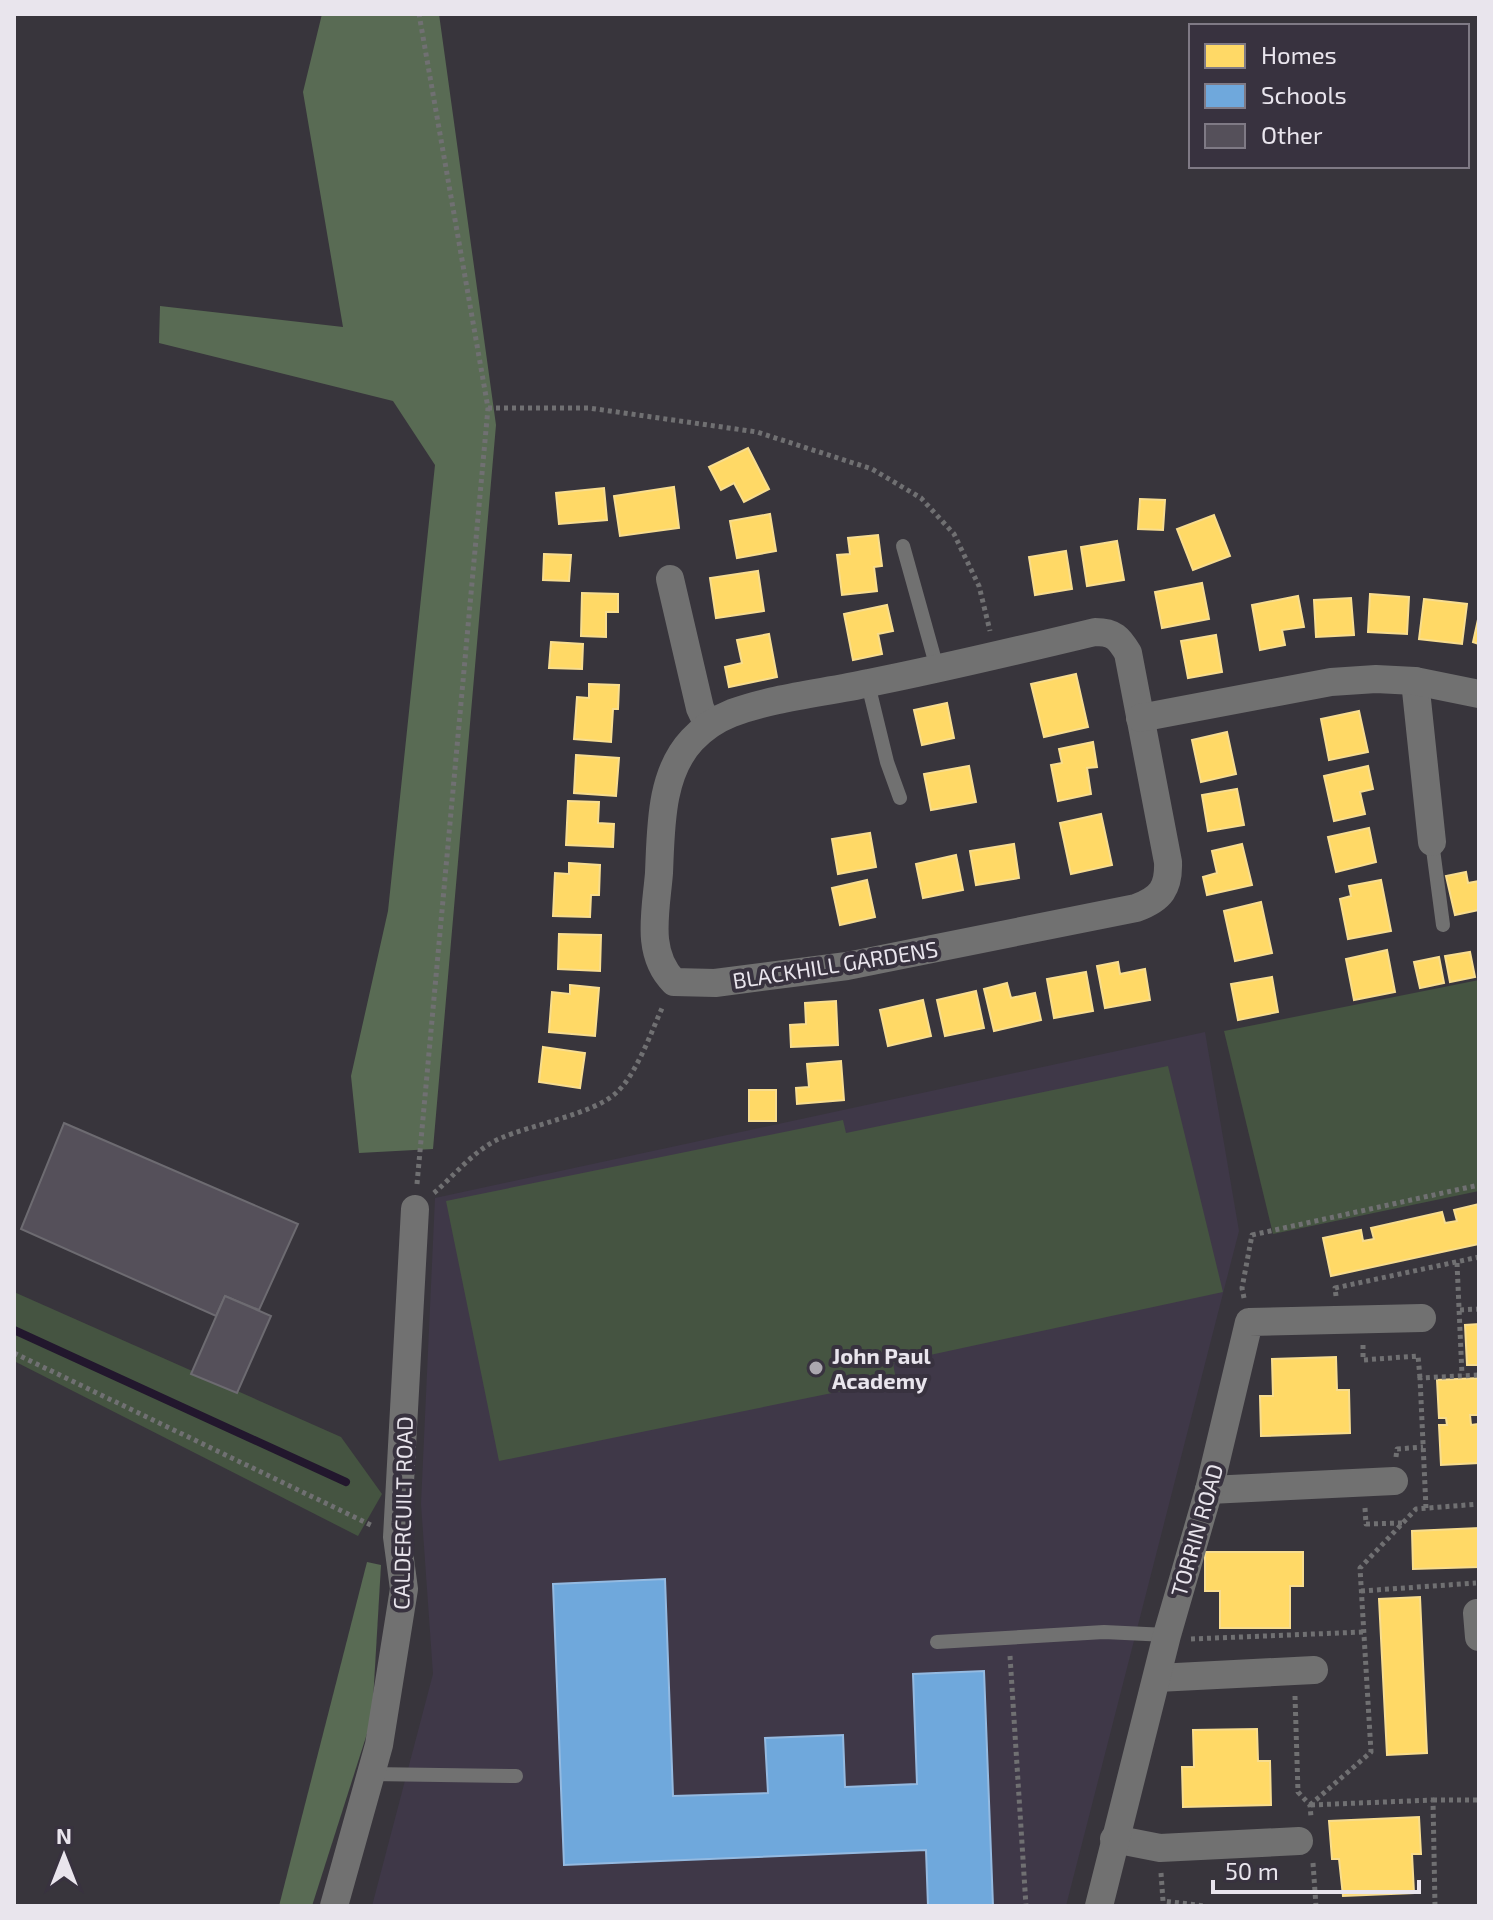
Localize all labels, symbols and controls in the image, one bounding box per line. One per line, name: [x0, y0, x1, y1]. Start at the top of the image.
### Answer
legend: [1189, 24, 1469, 168]
text: Homes: [1261, 40, 1337, 69]
text: Schools: [1261, 80, 1347, 109]
text: Other: [1261, 120, 1323, 149]
street label: BLACKHILL GARDENS: [731, 935, 939, 993]
place label: John Paul Academy: [832, 1342, 931, 1394]
marker: John Paul Academy: [807, 1359, 825, 1377]
street label: CALDERCUILT ROAD: [387, 1416, 417, 1610]
street label: TORRIN ROAD: [1165, 1461, 1227, 1599]
north arrow: [24, 1816, 104, 1896]
text: N: [56, 1822, 72, 1848]
scale bar: [1213, 1844, 1419, 1894]
text: 50 m: [1225, 1856, 1279, 1885]

